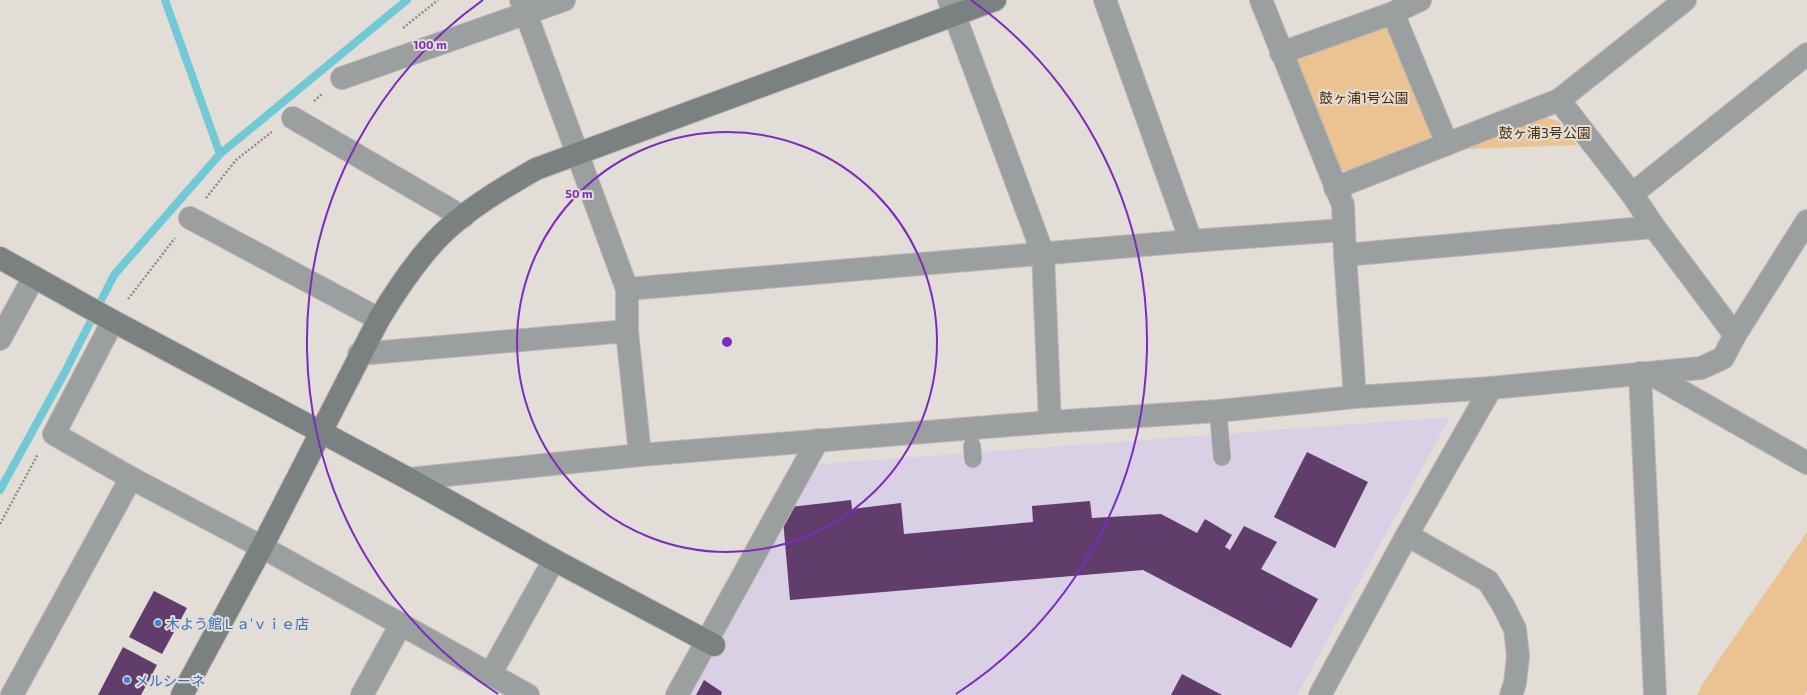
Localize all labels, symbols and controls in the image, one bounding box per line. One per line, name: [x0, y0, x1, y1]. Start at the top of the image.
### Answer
text: 100 m: [413, 37, 447, 51]
park label: 鼓ヶ浦1号公園: [1319, 89, 1409, 106]
park label: 鼓ヶ浦3号公園: [1499, 124, 1591, 141]
text: 50 m: [565, 186, 593, 200]
centre of rings: [720, 335, 734, 349]
place label: 木よう館Ｌａ’ｖｉｅ店: [166, 615, 309, 632]
marker: 木よう館Ｌａ’ｖｉｅ店: [153, 618, 163, 628]
place label: メルシーネ: [135, 672, 205, 689]
marker: メルシーネ: [122, 675, 132, 685]

